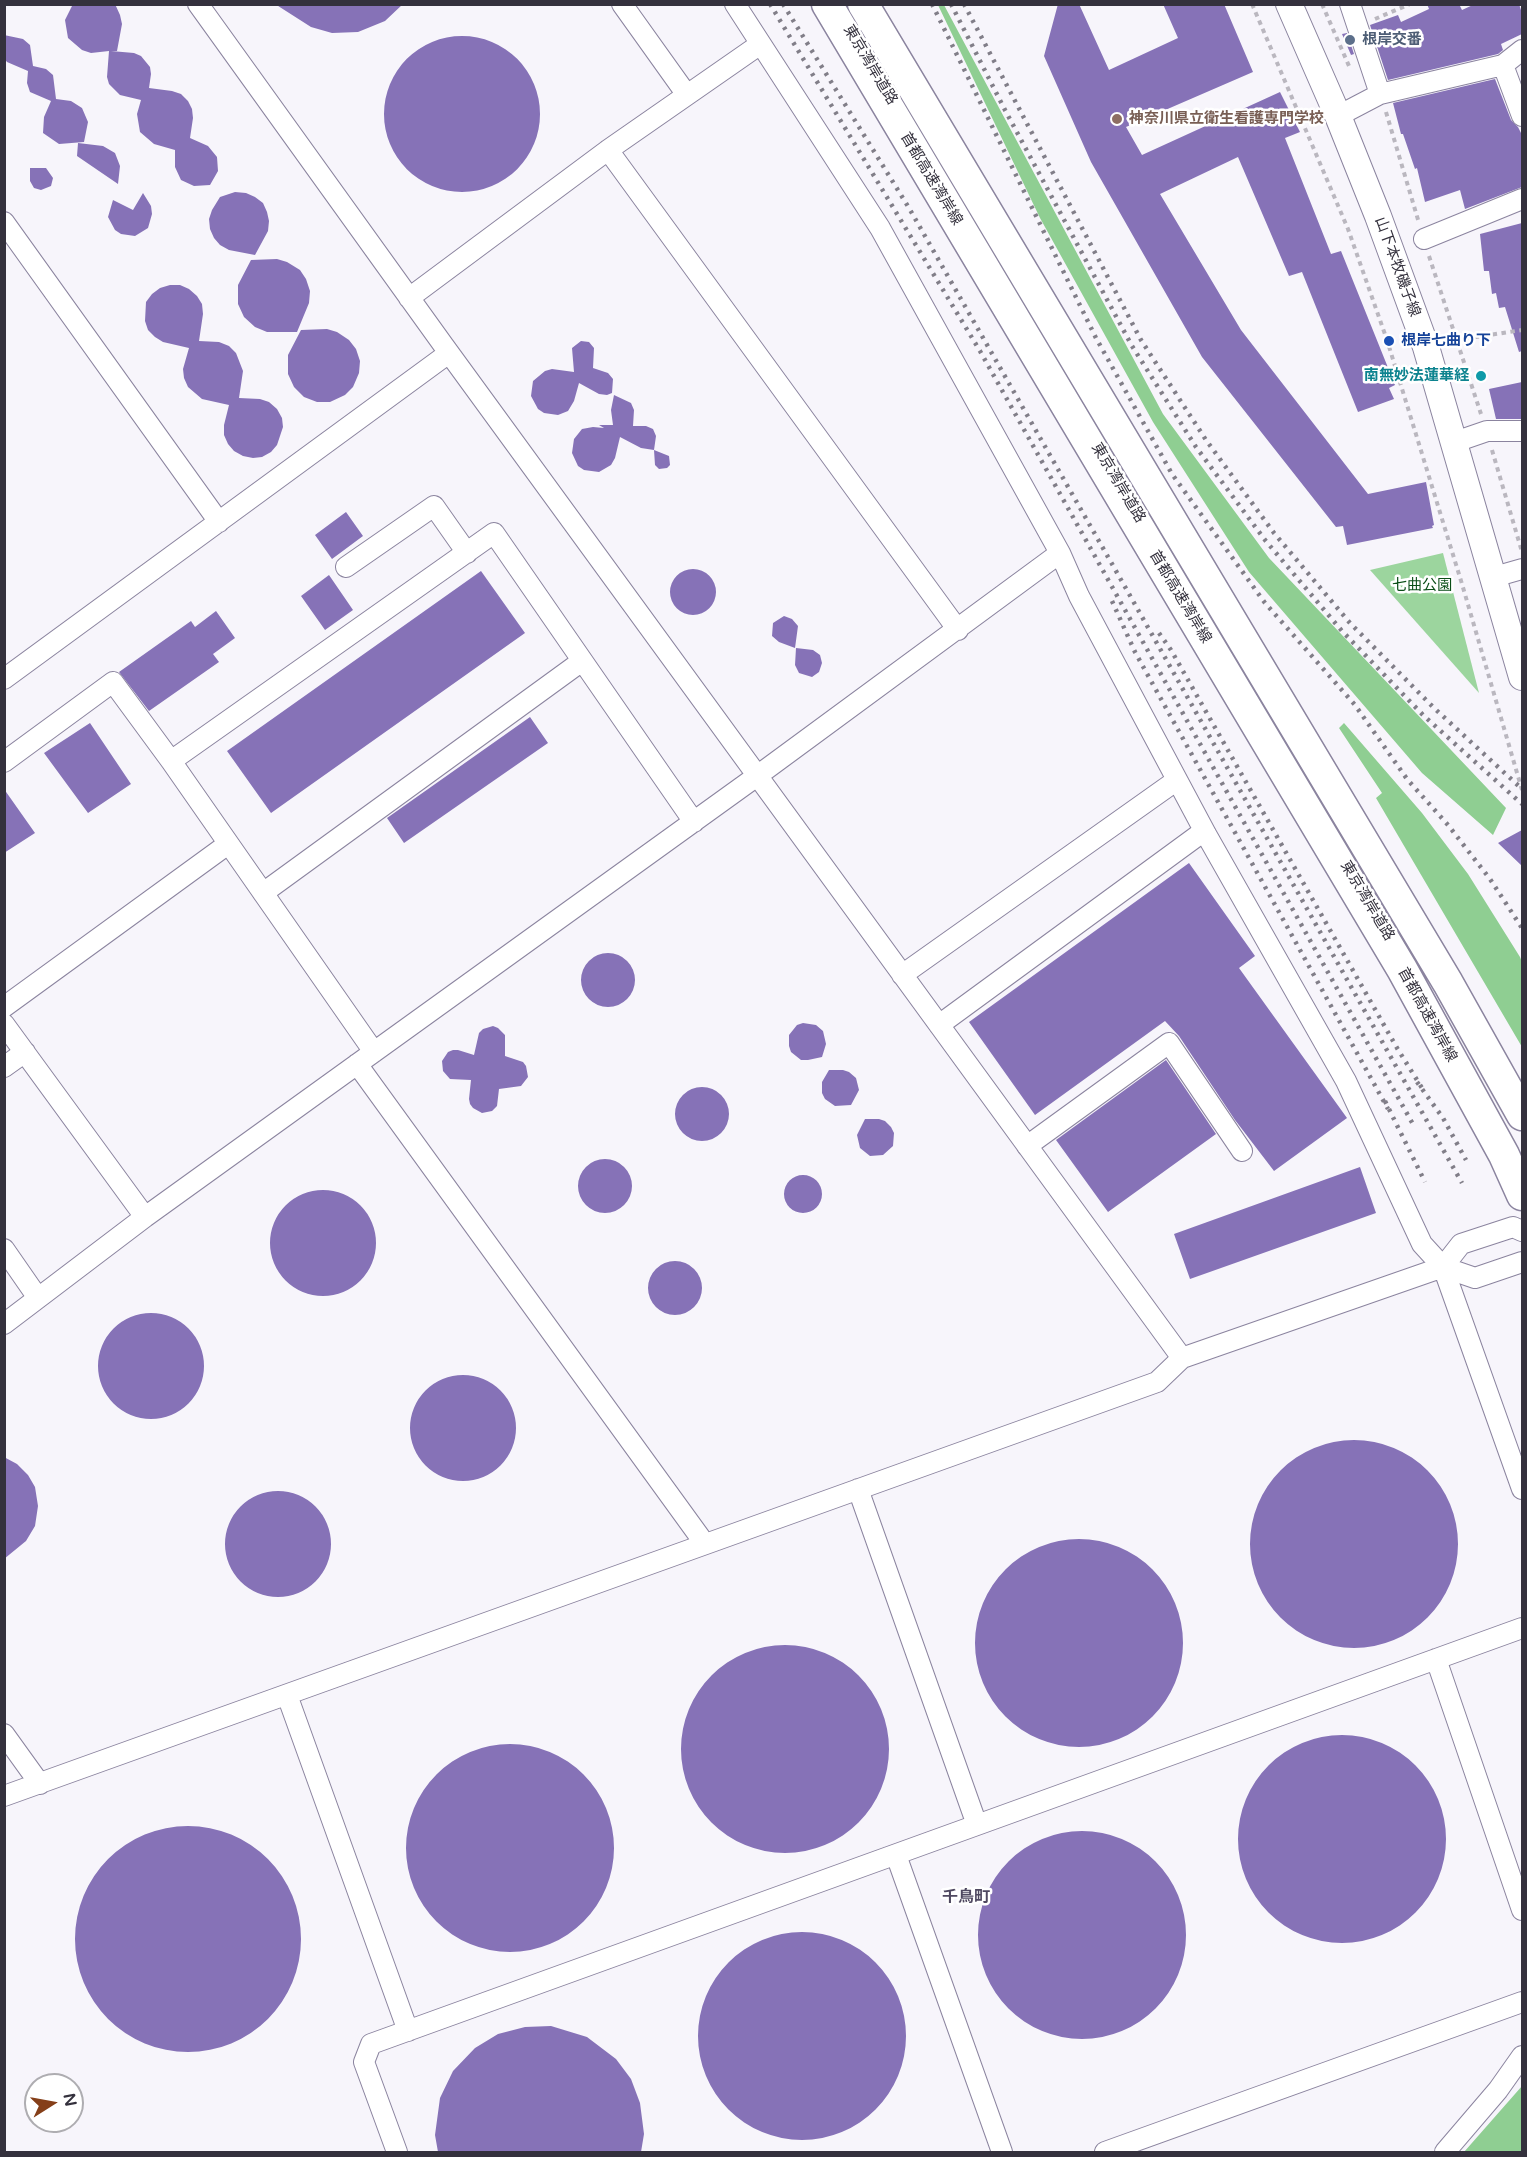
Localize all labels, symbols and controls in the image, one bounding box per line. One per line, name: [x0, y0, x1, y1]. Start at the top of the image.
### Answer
street label: 東京湾岸道路: [839, 22, 901, 108]
place label: 根岸交番: [1362, 31, 1422, 49]
marker: 根岸交番: [1343, 33, 1357, 47]
place label: 神奈川県立衛生看護専門学校: [1129, 110, 1324, 128]
marker: 神奈川県立衛生看護専門学校: [1110, 112, 1124, 126]
street label: 首都高速湾岸線: [896, 129, 966, 229]
street label: 山下本牧磯子線: [1371, 215, 1423, 319]
place label: 根岸七曲り下: [1401, 332, 1491, 350]
marker: 根岸七曲り下: [1382, 334, 1396, 348]
place label: 南無妙法蓮華経: [1364, 367, 1469, 385]
marker: 南無妙法蓮華経: [1474, 369, 1488, 383]
street label: 東京湾岸道路: [1087, 440, 1149, 526]
street label: 首都高速湾岸線: [1145, 547, 1215, 647]
park label: 七曲公園: [1392, 577, 1452, 595]
street label: 東京湾岸道路: [1336, 858, 1398, 944]
street label: 首都高速湾岸線: [1394, 965, 1460, 1065]
district label: 千鳥町: [942, 1888, 990, 1908]
north arrow: [24, 2073, 84, 2133]
text: N: [59, 2092, 81, 2108]

